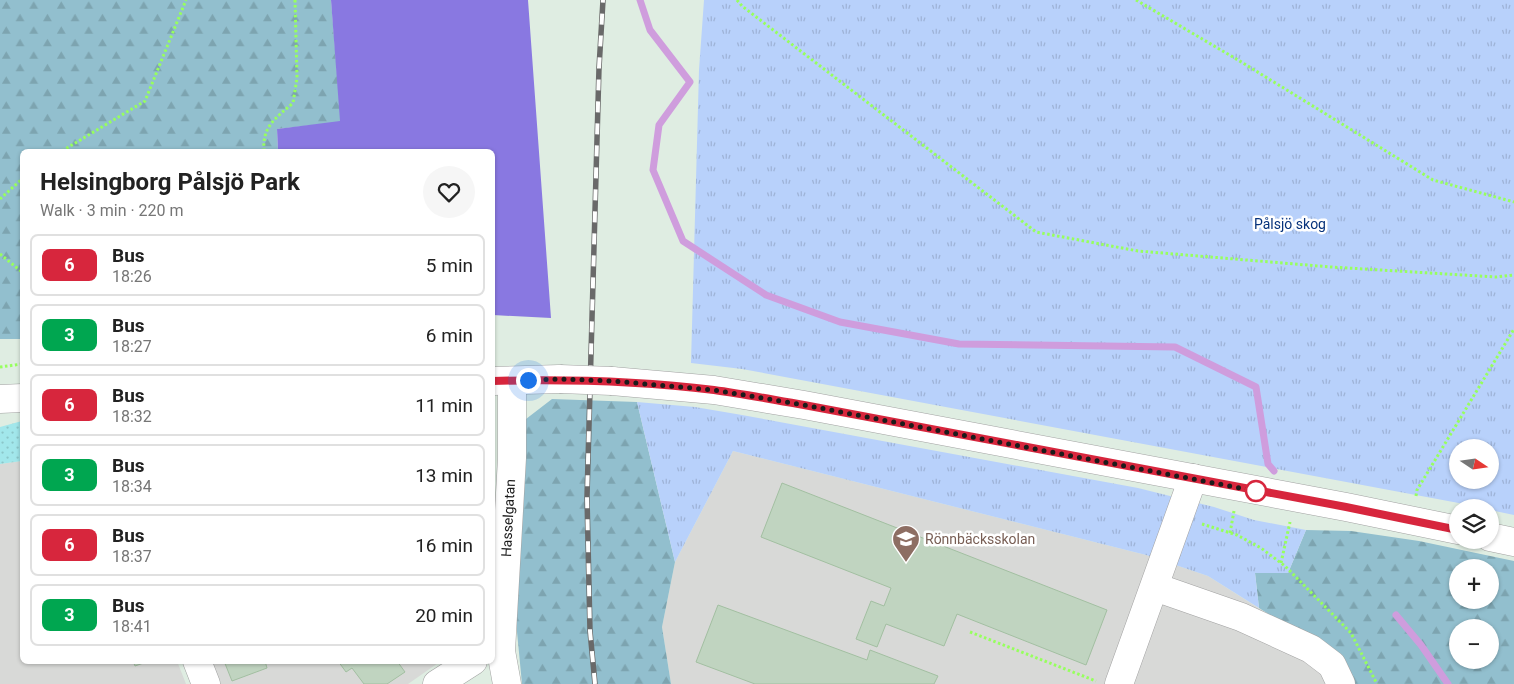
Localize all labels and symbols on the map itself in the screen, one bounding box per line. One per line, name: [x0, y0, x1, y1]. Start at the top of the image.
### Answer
park label: Pålsjö skog: [1254, 216, 1326, 232]
your location: [516, 368, 541, 393]
north arrow: [1449, 439, 1499, 489]
street label: Hasselgatan: [498, 478, 518, 558]
unlabelled marker: [1245, 480, 1267, 502]
school or university icon: Rönnbäcksskolan: [891, 524, 921, 563]
place label: Rönnbäcksskolan: [925, 531, 1035, 547]

